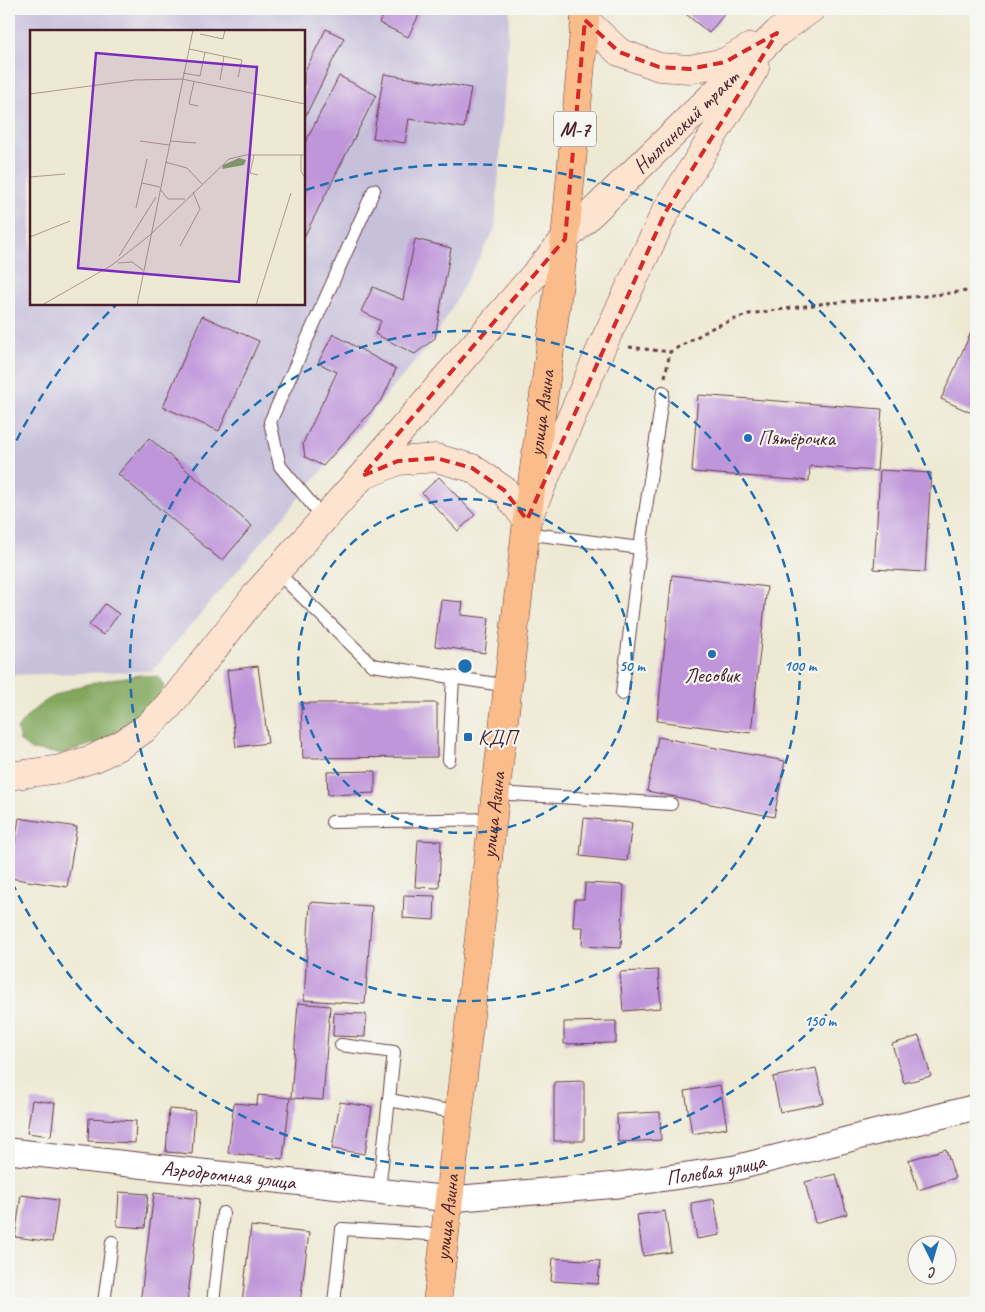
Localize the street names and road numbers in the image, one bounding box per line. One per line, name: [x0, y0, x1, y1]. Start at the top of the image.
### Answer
street label: Нылгинский тракт: [627, 64, 745, 179]
road number: М-7: [554, 112, 596, 146]
street label: улица Азина: [522, 367, 560, 460]
street label: улица Азина: [475, 769, 511, 862]
street label: Полевая улица: [664, 1147, 770, 1191]
street label: Аэродромная улица: [160, 1155, 299, 1195]
street label: улица Азина: [429, 1171, 465, 1264]

